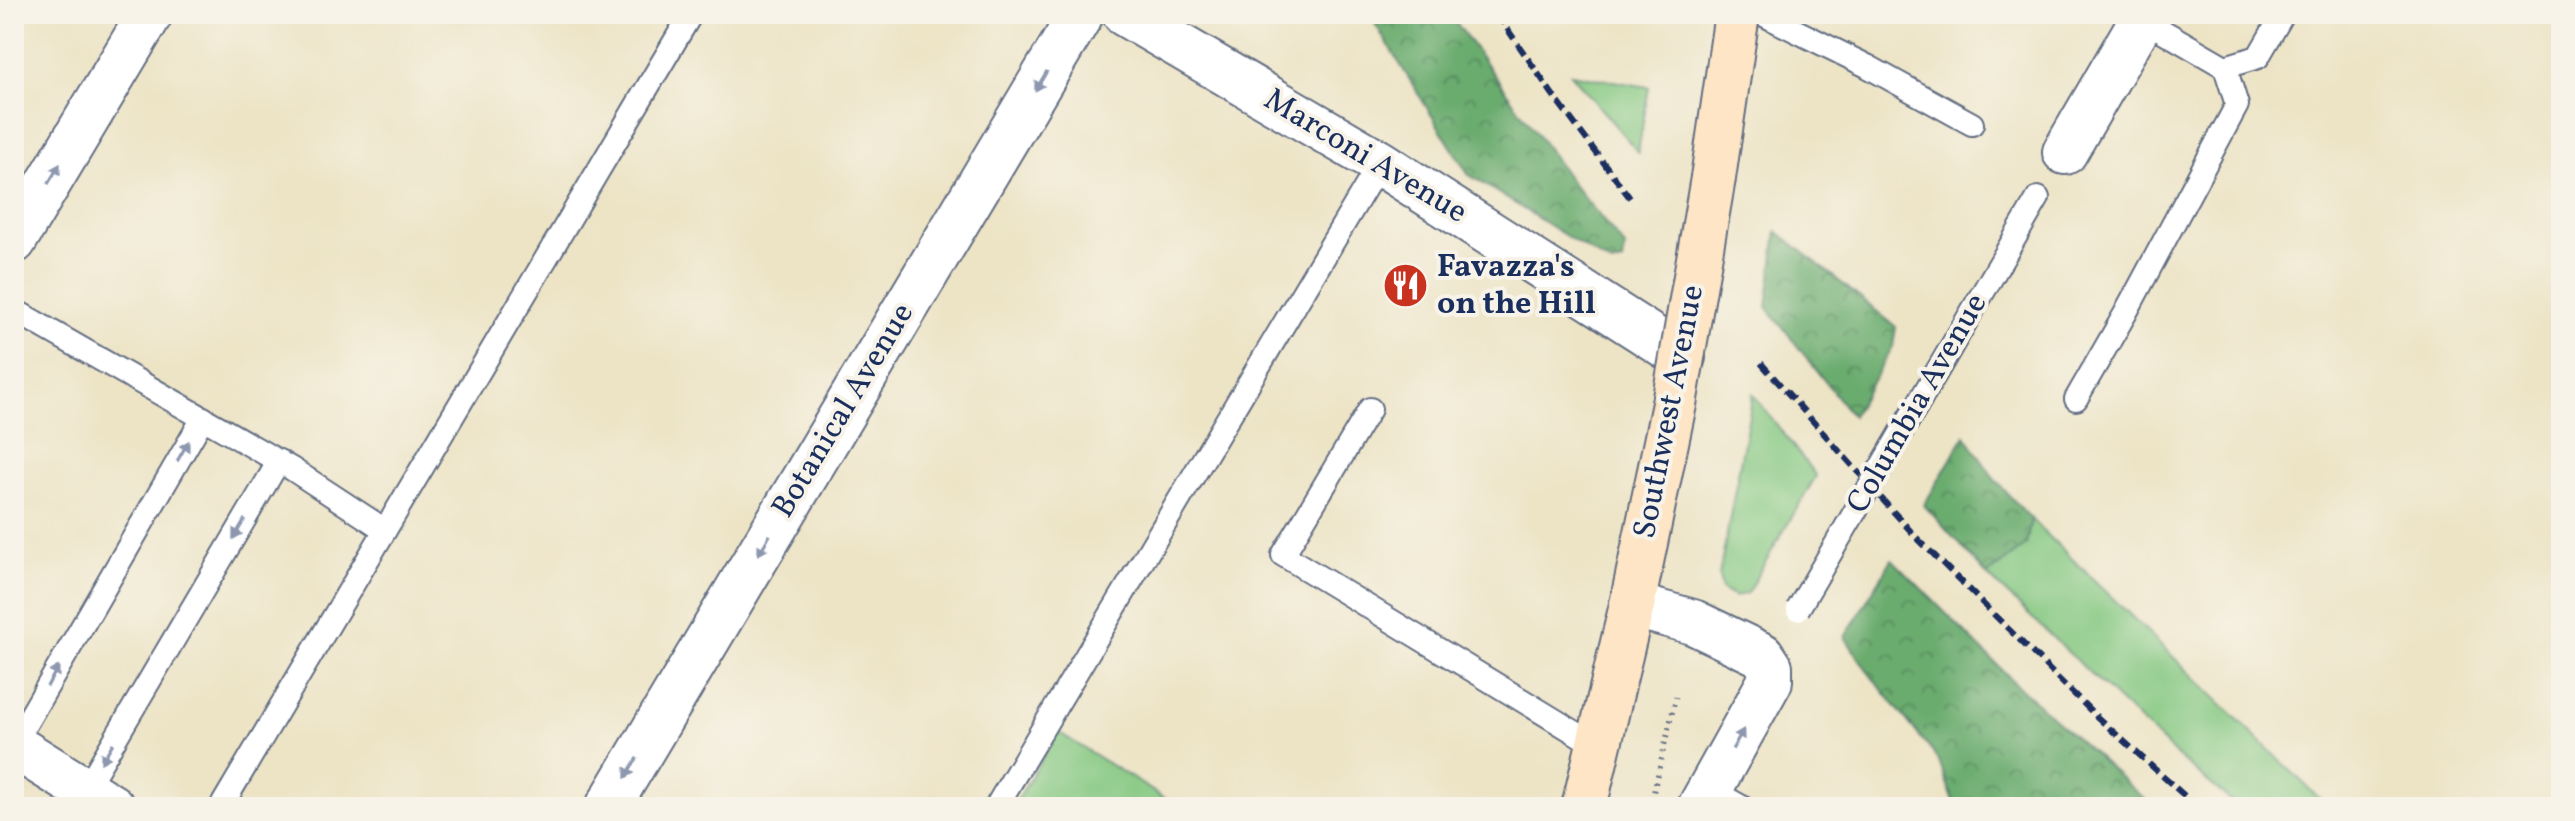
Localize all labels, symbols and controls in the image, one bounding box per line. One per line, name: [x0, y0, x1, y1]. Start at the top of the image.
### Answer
one-way arrow: [1034, 70, 1048, 92]
street label: Marconi Avenue: [1255, 79, 1475, 235]
one-way arrow: [47, 163, 61, 185]
place label: Favazza's on the Hill: [1437, 246, 1596, 327]
restaurant icon: Favazza's on the Hill: [1382, 262, 1430, 310]
street label: Southwest Avenue: [1624, 281, 1716, 543]
street label: Columbia Avenue: [1837, 286, 1999, 522]
street label: Botanical Avenue: [762, 295, 926, 527]
one-way arrow: [176, 440, 190, 462]
one-way arrow: [233, 518, 247, 540]
one-way arrow: [757, 534, 771, 556]
one-way arrow: [46, 665, 60, 687]
one-way arrow: [1731, 728, 1745, 750]
one-way arrow: [100, 742, 114, 764]
one-way arrow: [624, 757, 638, 779]

